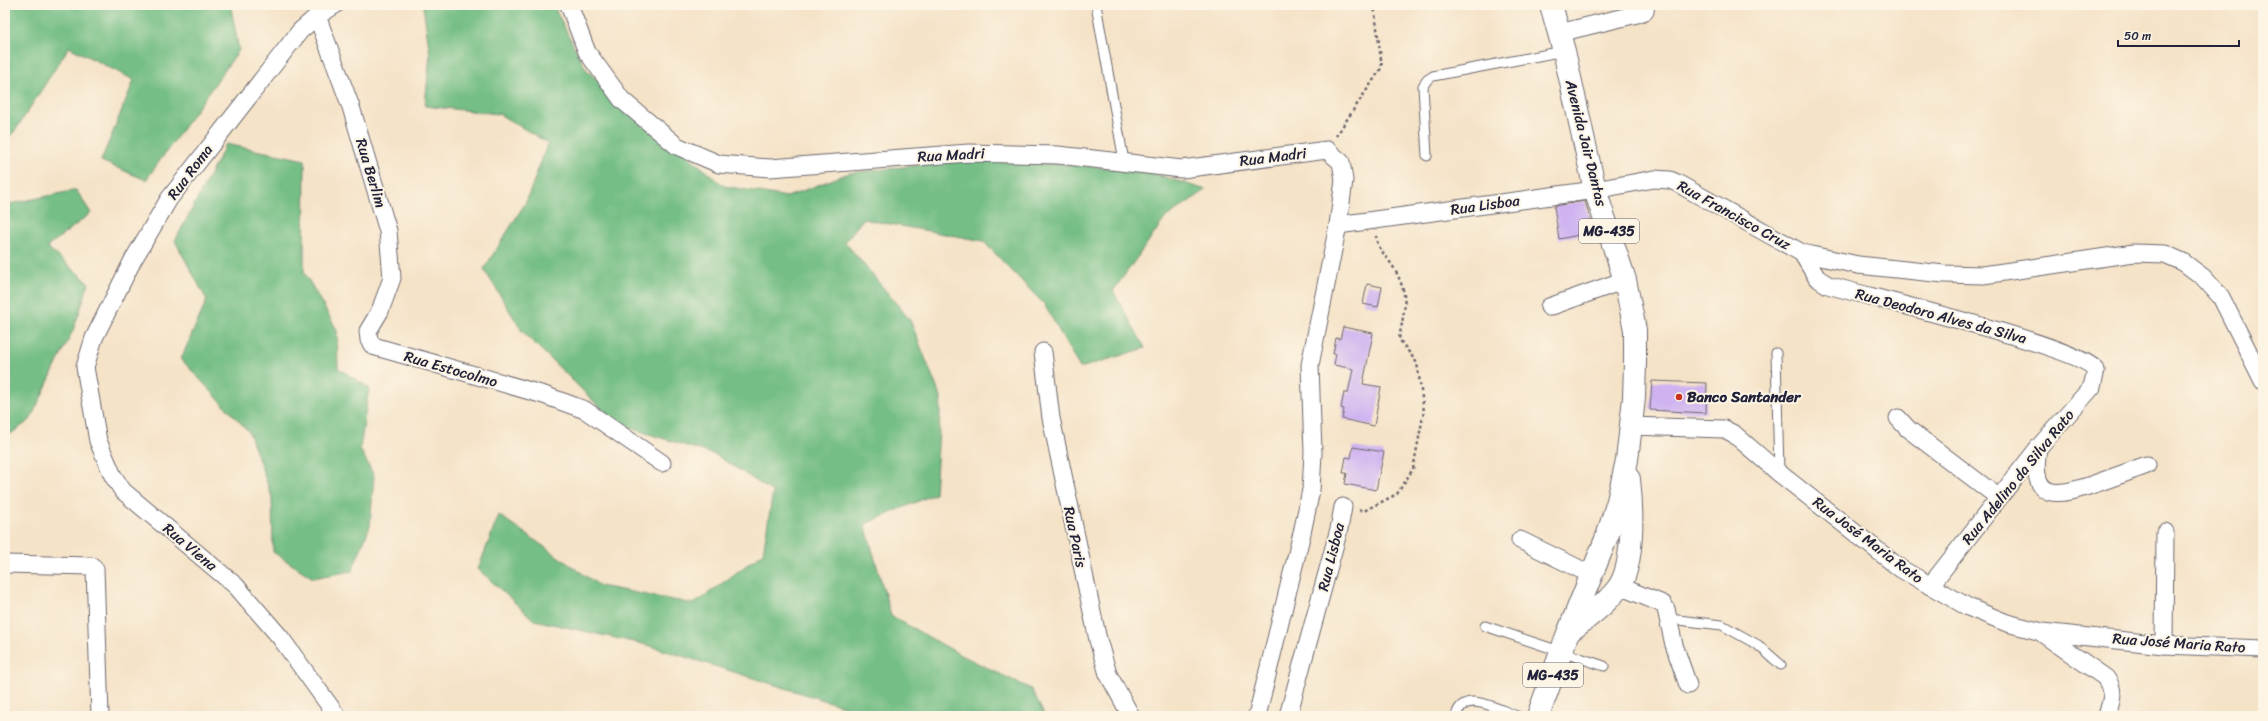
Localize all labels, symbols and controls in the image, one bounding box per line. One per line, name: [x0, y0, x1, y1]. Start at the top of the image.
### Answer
scale bar: [2118, 22, 2239, 48]
text: 50 m: [2124, 25, 2151, 47]
street label: Avenida Jair Dantas: [1557, 76, 1614, 209]
street label: Rua Berlim: [348, 135, 394, 211]
street label: Rua Roma: [160, 138, 220, 205]
street label: Rua Madri: [917, 140, 986, 170]
street label: Rua Madri: [1238, 140, 1309, 174]
street label: Rua Francisco Cruz: [1672, 173, 1796, 258]
street label: Rua Lisboa: [1449, 187, 1522, 223]
road number: MG-435: [1579, 219, 1639, 243]
street label: Rua Deodoro Alves da Silva: [1852, 281, 2030, 352]
street label: Rua Estocolmo: [401, 343, 501, 395]
place label: Banco Santander: [1687, 384, 1802, 410]
marker: Banco Santander: [1674, 392, 1684, 402]
street label: Rua Adelino da Silva Rato: [1955, 403, 2081, 550]
street label: Rua José Maria Rato: [1807, 490, 1929, 591]
street label: Rua Paris: [1056, 504, 1094, 570]
street label: Rua Viena: [157, 516, 224, 578]
street label: Rua Lisboa: [1310, 520, 1352, 594]
street label: Rua José Maria Rato: [2112, 625, 2247, 661]
road number: MG-435: [1523, 663, 1583, 687]

